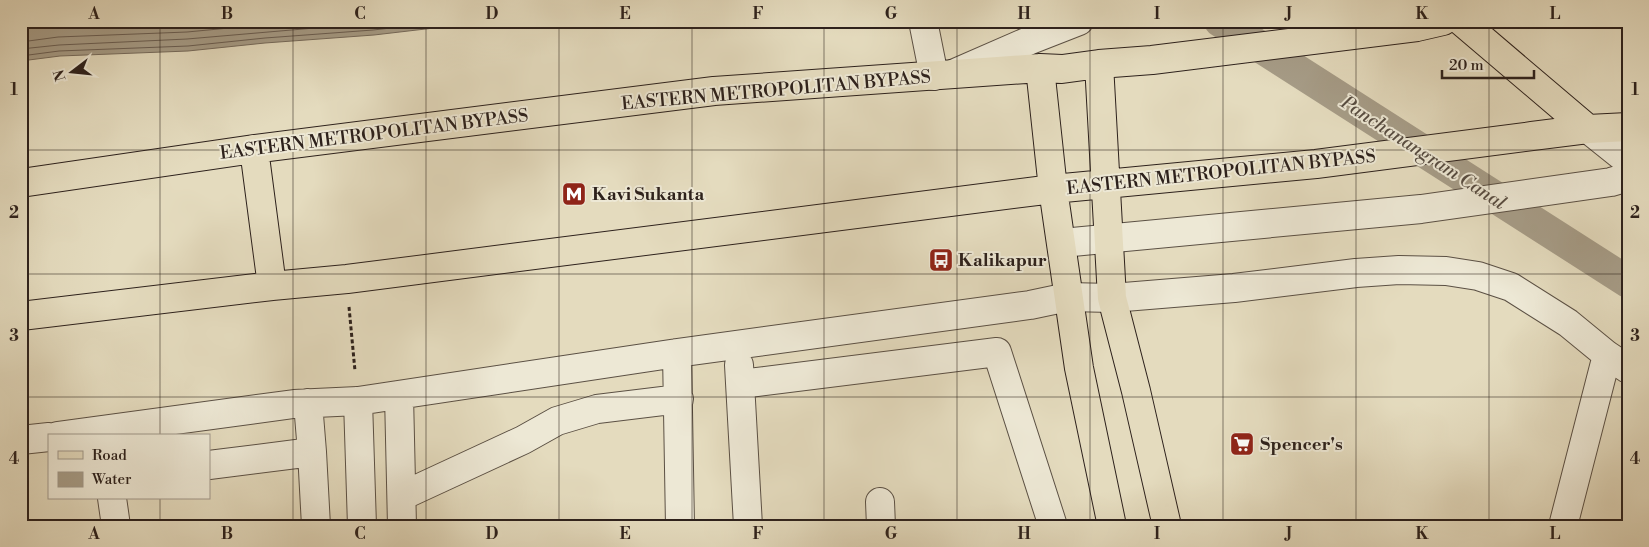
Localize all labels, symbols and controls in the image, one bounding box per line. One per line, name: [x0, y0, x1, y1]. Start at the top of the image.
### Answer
text: A: [87, 4, 100, 24]
text: B: [221, 4, 233, 24]
text: C: [354, 4, 366, 24]
text: D: [486, 4, 499, 24]
text: E: [619, 4, 631, 24]
text: F: [752, 4, 764, 24]
text: G: [885, 4, 898, 24]
text: H: [1017, 4, 1031, 24]
text: I: [1154, 4, 1160, 24]
text: J: [1284, 4, 1292, 24]
text: K: [1416, 4, 1430, 24]
text: L: [1550, 4, 1561, 24]
north arrow: [48, 48, 98, 98]
scale bar: [1442, 48, 1534, 80]
text: 20 m: [1449, 56, 1484, 75]
street label: EASTERN METROPOLITAN BYPASS: [620, 65, 932, 116]
text: N: [50, 68, 71, 83]
text: 1: [10, 80, 18, 100]
text: 1: [1631, 80, 1639, 100]
water label: Panchanangram Canal: [1336, 90, 1511, 215]
street label: EASTERN METROPOLITAN BYPASS: [218, 104, 530, 165]
street label: EASTERN METROPOLITAN BYPASS: [1065, 145, 1377, 200]
metro station icon: Kavi Sukanta: [561, 181, 587, 207]
place label: Kavi Sukanta: [592, 183, 704, 206]
text: 2: [9, 203, 19, 223]
text: 2: [1630, 203, 1640, 223]
bus stop icon: Kalikapur: [928, 247, 954, 273]
place label: Kalikapur: [958, 249, 1047, 272]
text: 3: [9, 326, 19, 346]
text: 3: [1630, 326, 1640, 346]
supermarket icon: Spencer's: [1229, 431, 1255, 457]
place label: Spencer's: [1260, 433, 1343, 456]
legend: [48, 434, 210, 500]
text: Road: [92, 446, 127, 465]
text: 4: [9, 449, 20, 469]
text: 4: [1630, 449, 1641, 469]
text: Water: [91, 470, 132, 489]
text: A: [87, 524, 100, 544]
text: B: [221, 524, 233, 544]
text: C: [354, 524, 366, 544]
text: D: [486, 524, 499, 544]
text: E: [619, 524, 631, 544]
text: F: [752, 524, 764, 544]
text: G: [885, 524, 898, 544]
text: H: [1017, 524, 1031, 544]
text: I: [1154, 524, 1160, 544]
text: J: [1284, 524, 1292, 544]
text: K: [1416, 524, 1430, 544]
text: L: [1550, 524, 1561, 544]

